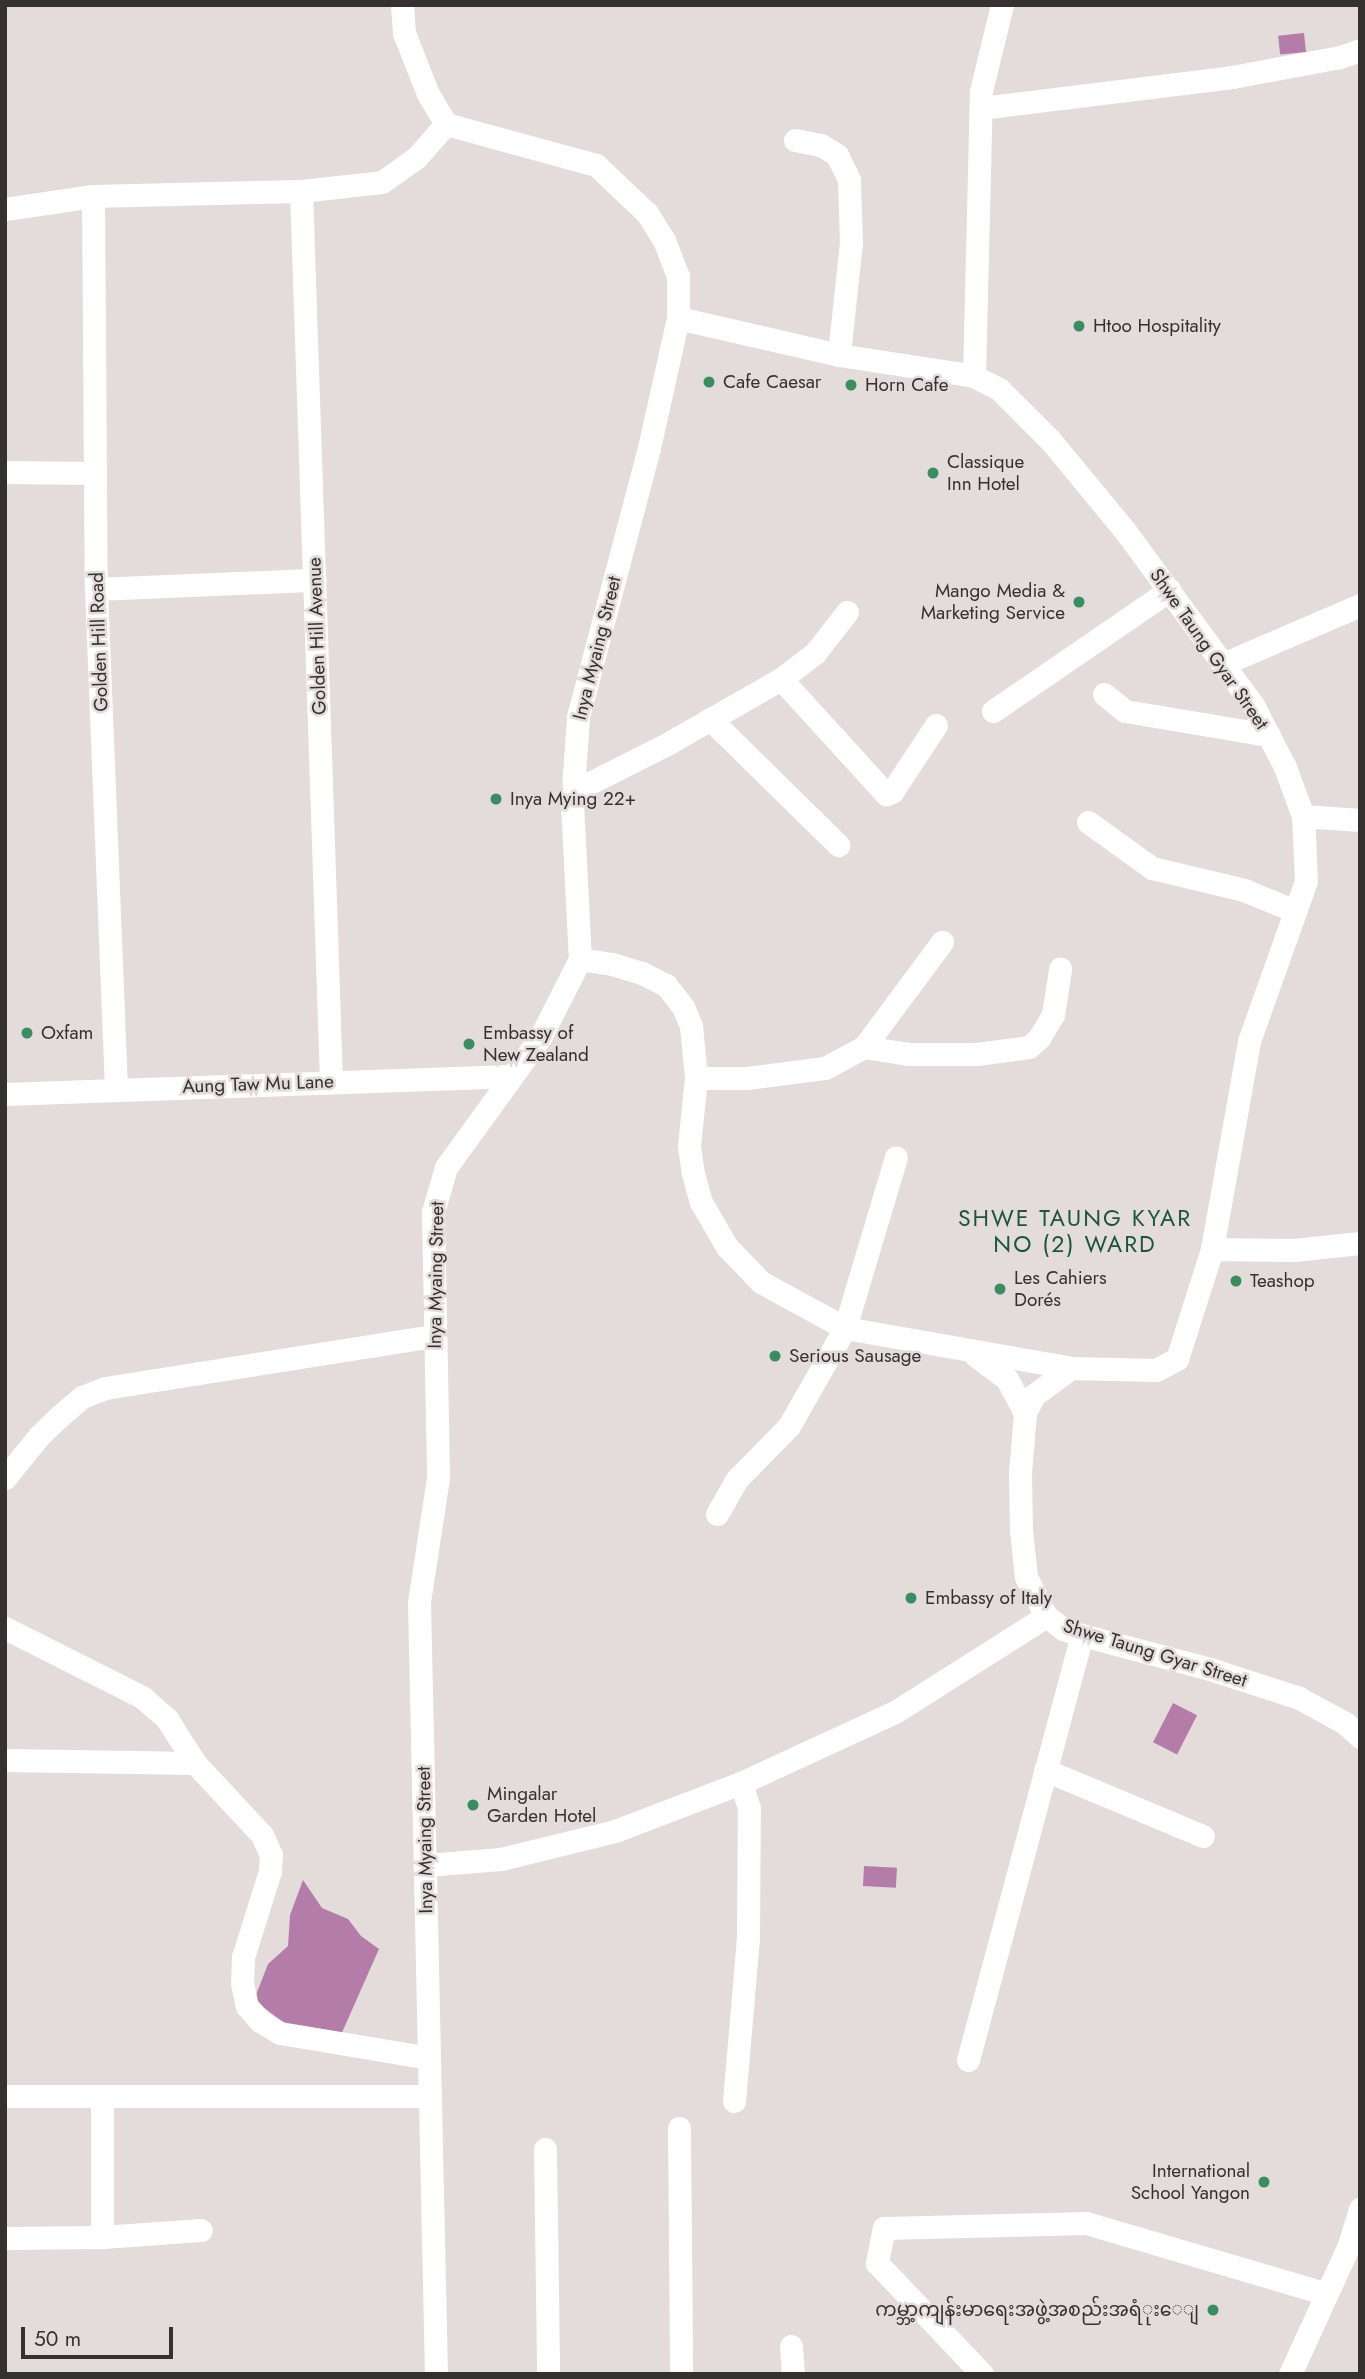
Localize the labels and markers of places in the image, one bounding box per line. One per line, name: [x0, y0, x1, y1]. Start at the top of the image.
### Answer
place label: Htoo Hospitality: [1093, 315, 1221, 337]
marker: Htoo Hospitality: [1071, 318, 1087, 334]
place label: Cafe Caesar: [723, 371, 821, 393]
marker: Cafe Caesar: [701, 374, 717, 390]
place label: Horn Cafe: [865, 374, 949, 396]
marker: Horn Cafe: [843, 377, 859, 393]
place label: Classique Inn Hotel: [947, 451, 1024, 495]
marker: Classique Inn Hotel: [925, 465, 941, 481]
place label: Mango Media & Marketing Service: [921, 580, 1065, 624]
marker: Mango Media & Marketing Service: [1071, 594, 1087, 610]
place label: Inya Mying 22+: [510, 788, 636, 810]
marker: Inya Mying 22+: [488, 791, 504, 807]
place label: Oxfam: [41, 1022, 93, 1044]
place label: Embassy of New Zealand: [483, 1022, 589, 1066]
marker: Oxfam: [19, 1025, 35, 1041]
marker: Embassy of New Zealand: [461, 1036, 477, 1052]
place label: Les Cahiers Dorés: [1014, 1267, 1107, 1311]
place label: Teashop: [1250, 1270, 1315, 1292]
marker: Teashop: [1228, 1273, 1244, 1289]
marker: Les Cahiers Dorés: [992, 1281, 1008, 1297]
place label: Serious Sausage: [789, 1345, 921, 1367]
marker: Serious Sausage: [767, 1348, 783, 1364]
place label: Embassy of Italy: [925, 1587, 1052, 1609]
marker: Embassy of Italy: [903, 1590, 919, 1606]
place label: Mingalar Garden Hotel: [487, 1783, 596, 1827]
marker: Mingalar Garden Hotel: [465, 1797, 481, 1813]
place label: International School Yangon: [1131, 2160, 1250, 2204]
marker: International School Yangon: [1256, 2174, 1272, 2190]
place label: ကမ္ဘာ့ကျန်းမာရေးအဖွဲ့အစည်းအရံုးေျ: [875, 2299, 1199, 2321]
marker: ကမ္ဘာ့ကျန်းမာရေးအဖွဲ့အစည်းအရံုးေျ: [1205, 2302, 1221, 2318]

